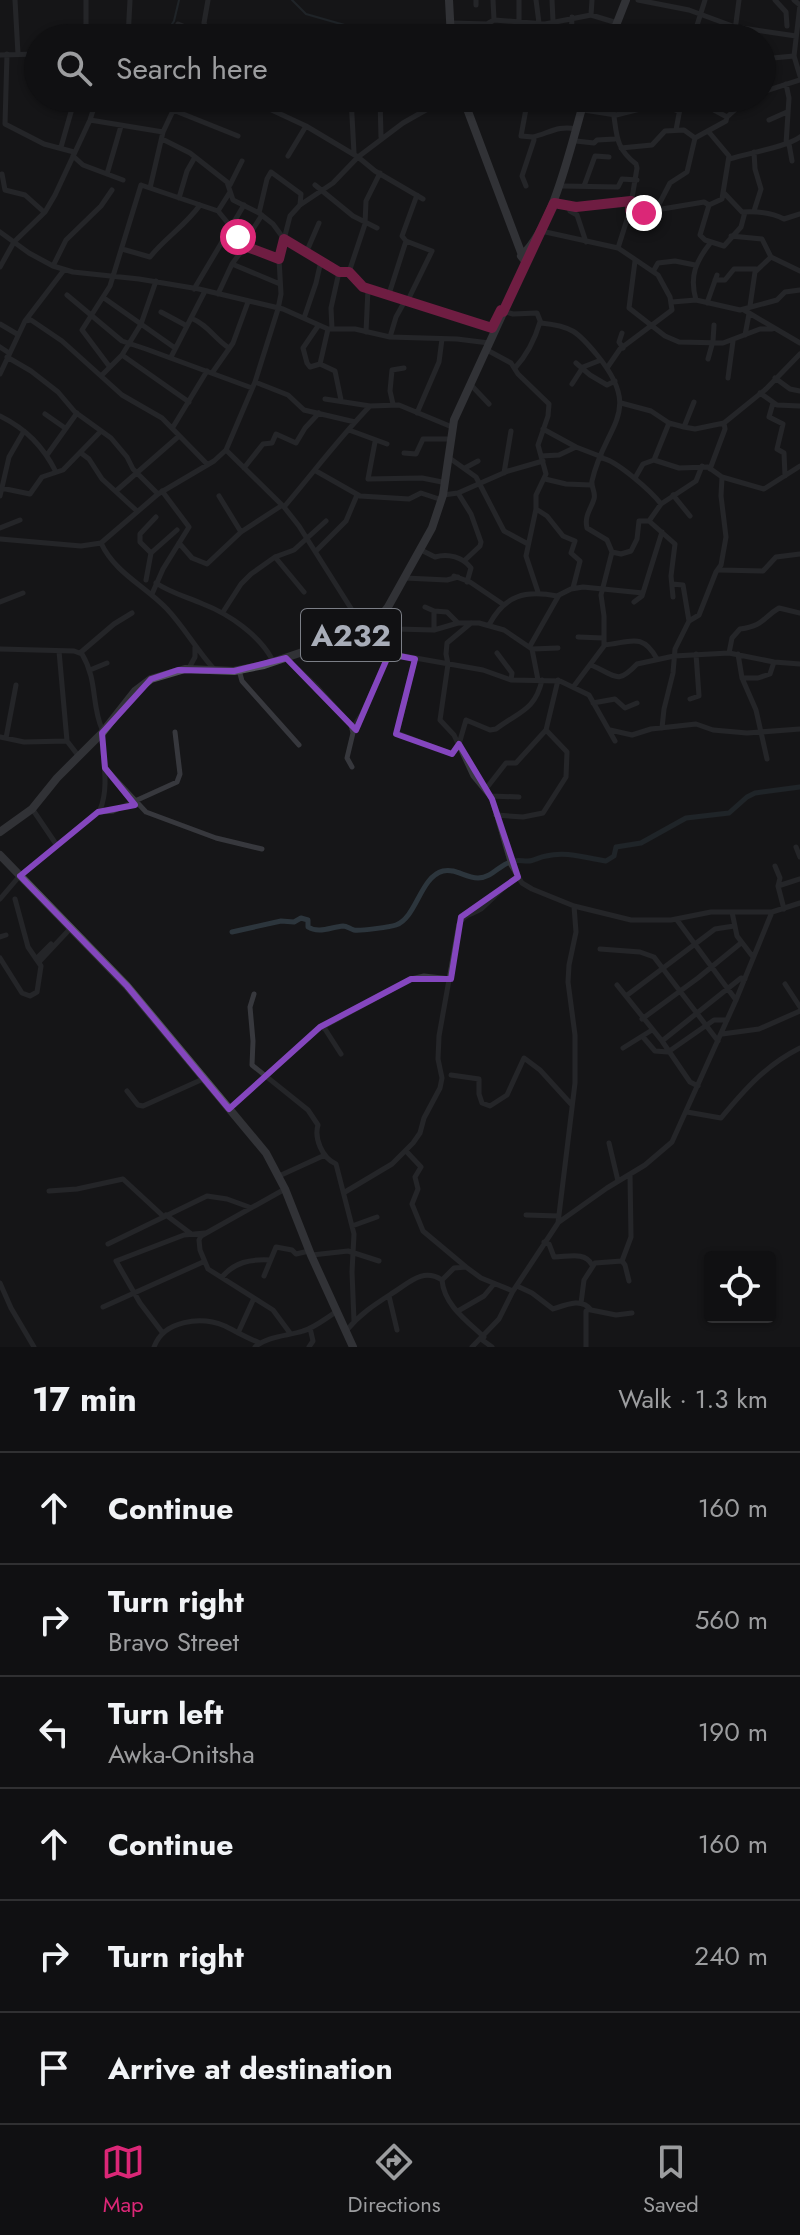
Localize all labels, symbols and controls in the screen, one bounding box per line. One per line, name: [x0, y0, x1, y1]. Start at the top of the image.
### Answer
search box: [24, 24, 776, 112]
icon: search: [52, 46, 96, 90]
text: Search here: [116, 47, 268, 90]
route end: [626, 195, 662, 231]
route start: [220, 219, 256, 255]
road number: A232: [301, 609, 401, 661]
map controls: [704, 1251, 776, 1323]
button: locate: [704, 1251, 776, 1323]
text: 17 min: [32, 1375, 137, 1424]
text: Walk · 1.3 km: [618, 1380, 768, 1418]
icon: ahead: [32, 1486, 76, 1530]
text: Continue: [108, 1487, 234, 1530]
text: 160 m: [698, 1489, 768, 1527]
text: Turn right: [108, 1580, 244, 1623]
icon: right: [32, 1598, 76, 1642]
text: 560 m: [695, 1601, 768, 1639]
text: Bravo Street: [108, 1623, 239, 1661]
text: Turn left: [108, 1692, 223, 1735]
icon: left: [32, 1710, 76, 1754]
text: 190 m: [698, 1713, 768, 1751]
text: Awka-Onitsha: [108, 1735, 255, 1773]
icon: ahead: [32, 1822, 76, 1866]
text: Continue: [108, 1823, 234, 1866]
text: 160 m: [698, 1825, 768, 1863]
icon: right: [32, 1934, 76, 1978]
text: Turn right: [108, 1935, 244, 1978]
text: 240 m: [694, 1937, 768, 1975]
icon: arrive: [32, 2046, 76, 2090]
text: Arrive at destination: [108, 2047, 393, 2090]
tab: Map: [101, 2140, 145, 2220]
tab: Directions: [348, 2140, 441, 2220]
tab: Saved: [643, 2140, 699, 2220]

